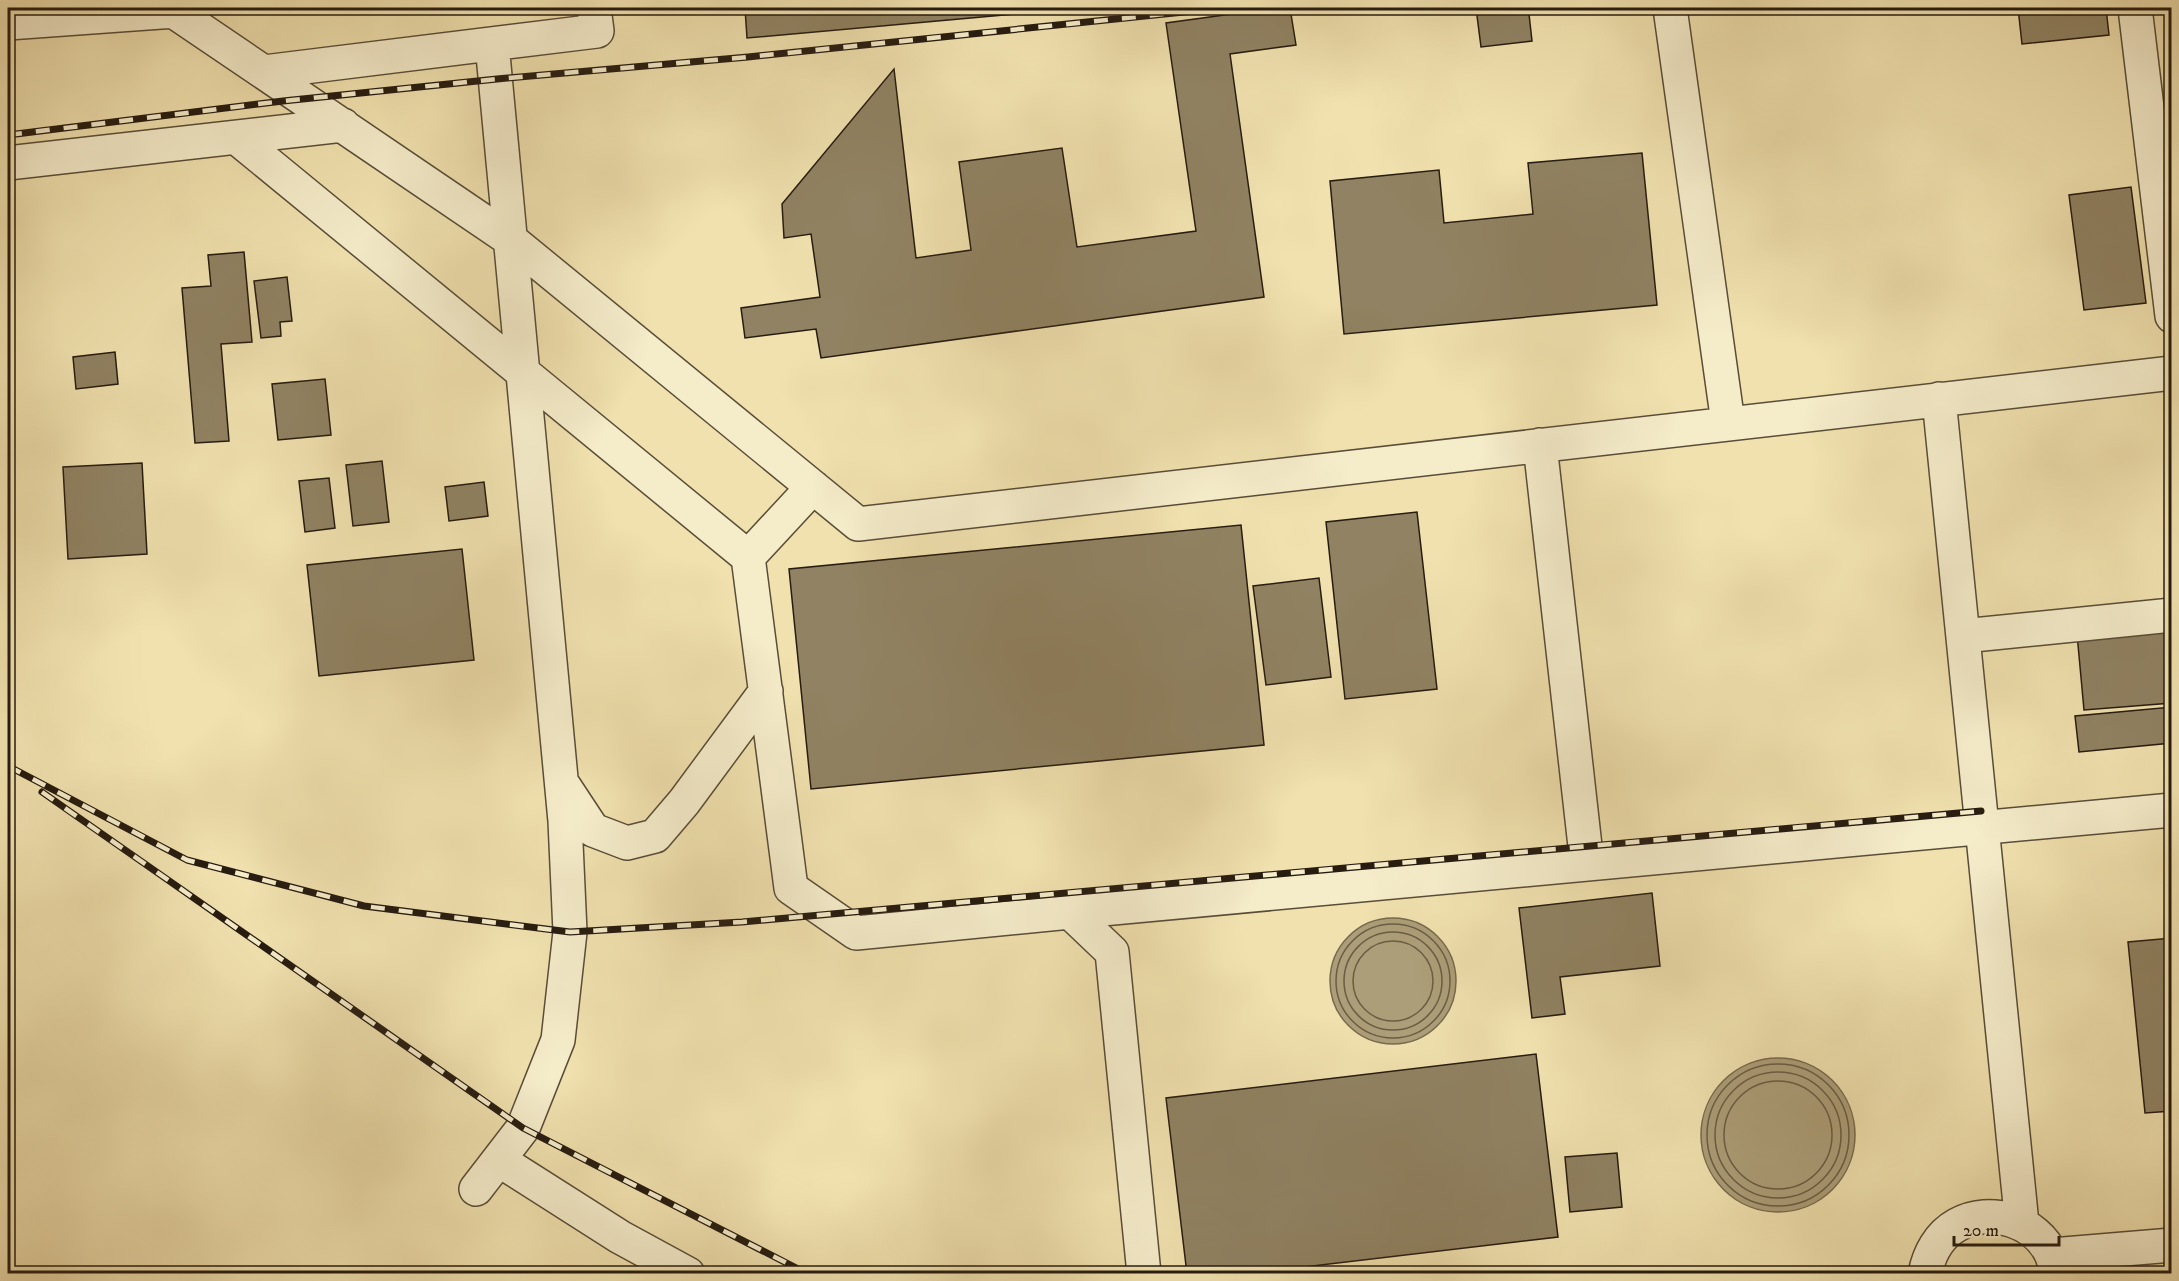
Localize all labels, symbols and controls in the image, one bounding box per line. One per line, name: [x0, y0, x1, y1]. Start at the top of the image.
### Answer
scale bar: [1954, 1209, 2059, 1247]
text: 20 m: [1963, 1220, 1999, 1242]

